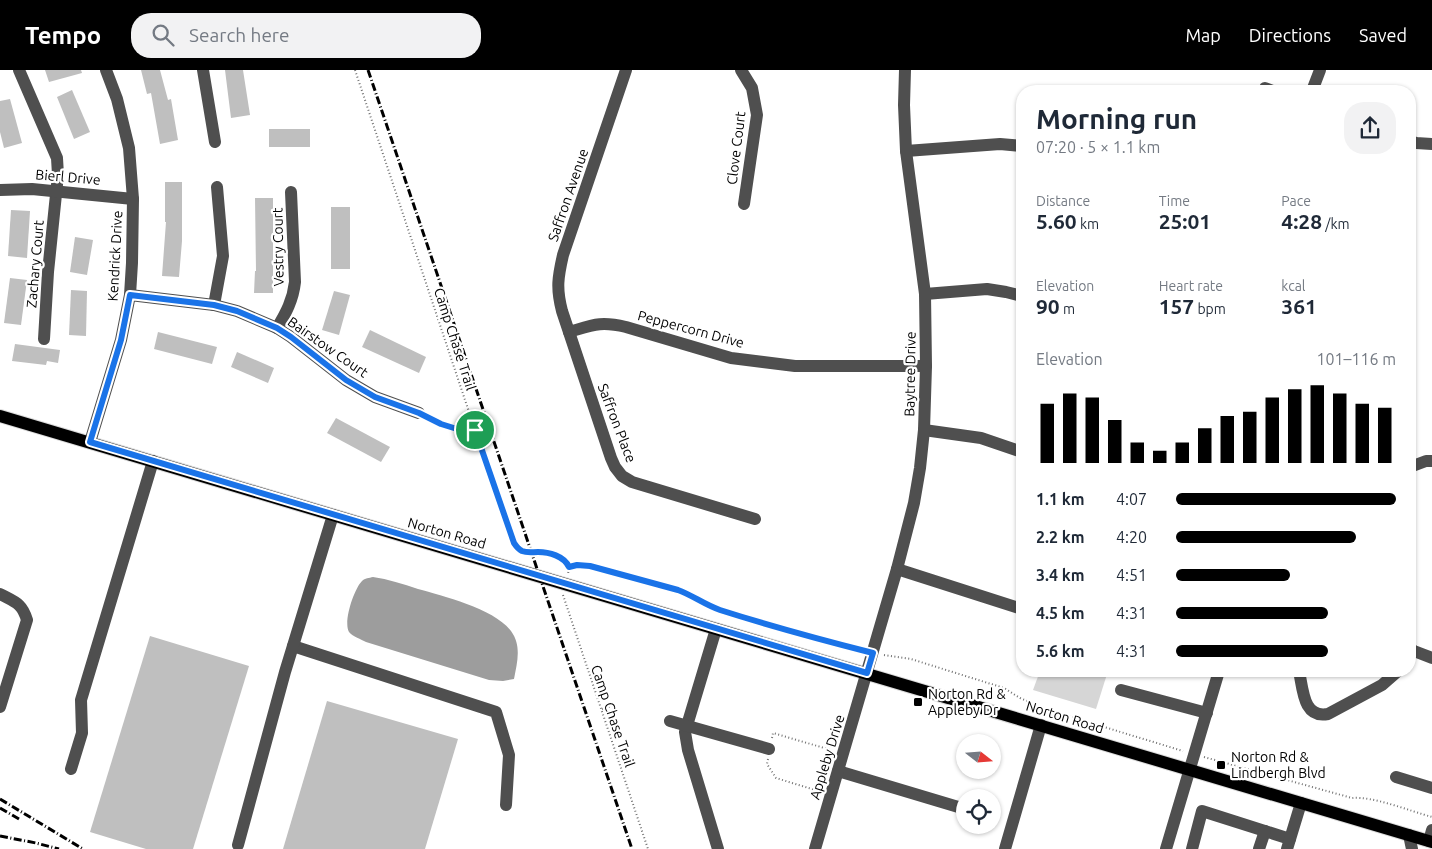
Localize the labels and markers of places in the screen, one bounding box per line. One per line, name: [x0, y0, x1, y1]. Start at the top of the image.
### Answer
pin: [454, 409, 496, 451]
place label: Norton Rd & Appleby Dr: [928, 686, 1006, 718]
marker: Norton Rd & Appleby Dr: [912, 696, 924, 708]
place label: Norton Rd & Lindbergh Blvd: [1231, 749, 1326, 781]
marker: Norton Rd & Lindbergh Blvd: [1215, 759, 1227, 771]

